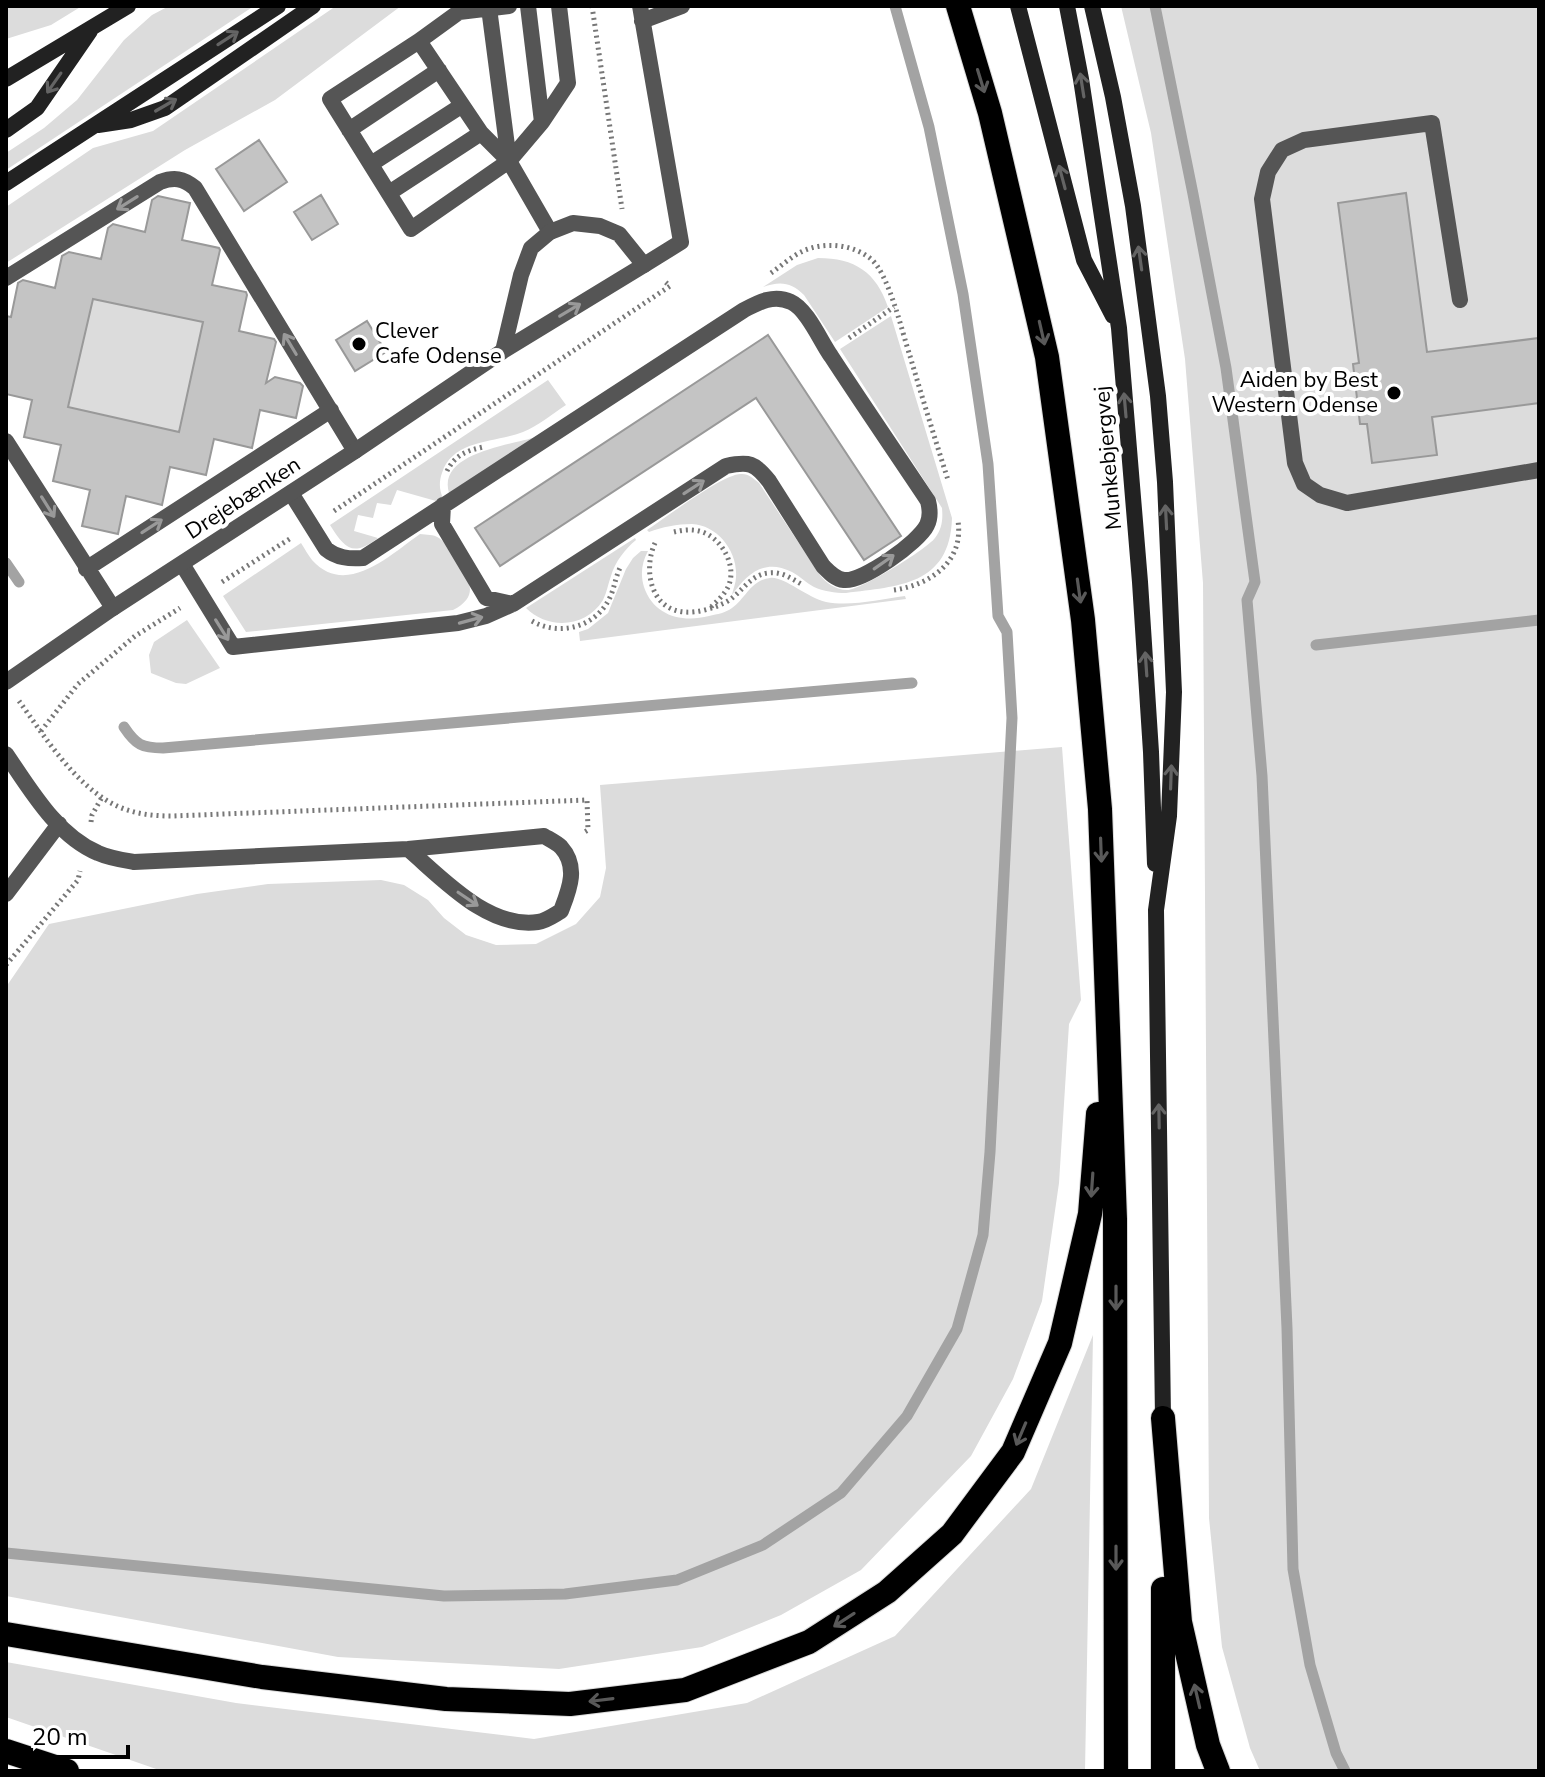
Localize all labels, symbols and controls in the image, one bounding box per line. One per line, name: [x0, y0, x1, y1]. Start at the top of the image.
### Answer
one-way arrow: [217, 30, 239, 47]
one-way arrow: [974, 67, 989, 93]
one-way arrow: [46, 71, 62, 93]
one-way arrow: [1073, 73, 1088, 98]
one-way arrow: [154, 97, 177, 113]
one-way arrow: [1054, 165, 1069, 191]
one-way arrow: [116, 195, 139, 211]
one-way arrow: [1132, 246, 1147, 272]
one-way arrow: [558, 302, 581, 318]
place label: Clever Cafe Odense: [375, 316, 502, 371]
one-way arrow: [1035, 320, 1050, 346]
one-way arrow: [282, 333, 298, 356]
marker: Clever Cafe Odense: [350, 335, 368, 353]
place label: Aiden by Best Western Odense: [1211, 365, 1378, 420]
marker: Aiden by Best Western Odense: [1385, 384, 1403, 402]
street label: Munkebjergvej: [1087, 385, 1129, 531]
one-way arrow: [1118, 392, 1133, 419]
street label: Drejebænken: [180, 450, 306, 546]
one-way arrow: [682, 479, 704, 496]
one-way arrow: [40, 495, 56, 518]
one-way arrow: [1159, 504, 1174, 531]
one-way arrow: [140, 518, 163, 534]
one-way arrow: [872, 554, 894, 570]
one-way arrow: [1072, 577, 1087, 603]
one-way arrow: [458, 611, 484, 626]
one-way arrow: [214, 619, 231, 641]
one-way arrow: [1138, 651, 1153, 678]
one-way arrow: [1163, 764, 1178, 791]
one-way arrow: [1094, 836, 1109, 863]
one-way arrow: [457, 891, 479, 907]
one-way arrow: [1151, 1103, 1167, 1130]
one-way arrow: [1085, 1171, 1100, 1198]
one-way arrow: [1108, 1284, 1124, 1311]
one-way arrow: [1013, 1421, 1028, 1446]
one-way arrow: [1108, 1544, 1124, 1571]
one-way arrow: [834, 1611, 856, 1628]
one-way arrow: [1189, 1684, 1204, 1709]
one-way arrow: [588, 1693, 614, 1708]
scale bar: [20, 1709, 128, 1759]
text: 20 m: [32, 1721, 88, 1753]

